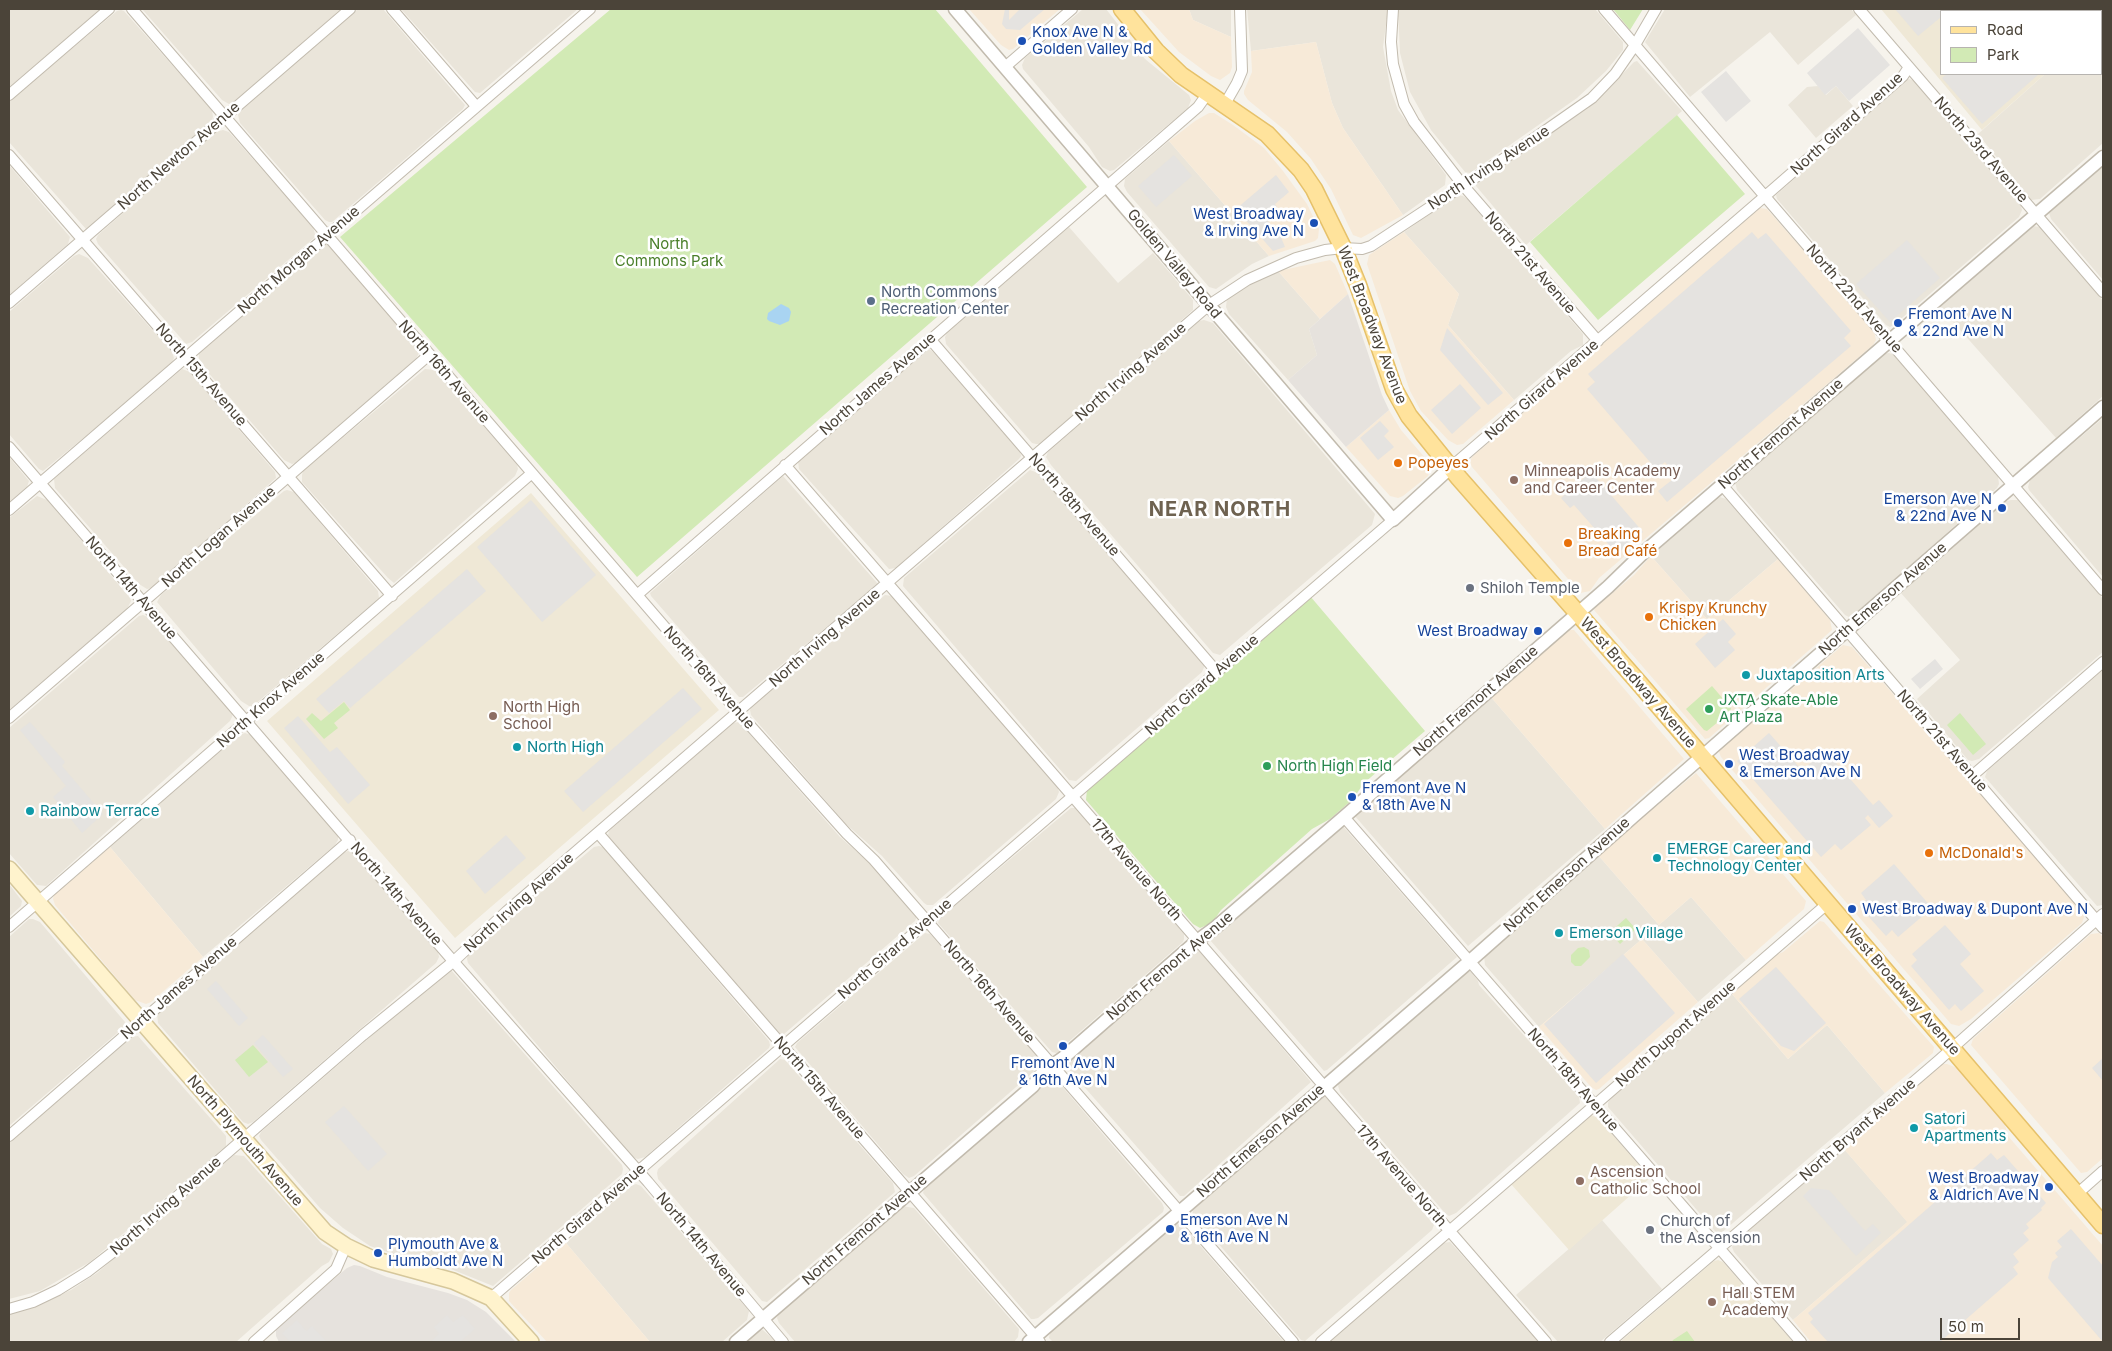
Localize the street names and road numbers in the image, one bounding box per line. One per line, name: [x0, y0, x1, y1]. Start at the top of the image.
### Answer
street label: North Girard Avenue: [1787, 69, 1907, 179]
street label: North 23rd Avenue: [1930, 94, 2032, 206]
street label: North Newton Avenue: [114, 98, 244, 214]
street label: North Irving Avenue: [1425, 122, 1553, 214]
street label: North Morgan Avenue: [234, 202, 364, 318]
street label: Golden Valley Road: [1123, 206, 1225, 322]
street label: North 21st Avenue: [1481, 208, 1579, 318]
street label: North 22nd Avenue: [1802, 241, 1906, 357]
street label: West Broadway Avenue: [1334, 244, 1410, 406]
street label: North 16th Avenue: [394, 317, 494, 427]
street label: North Irving Avenue: [1072, 319, 1190, 425]
street label: North 15th Avenue: [152, 320, 250, 430]
street label: North James Avenue: [816, 329, 940, 439]
street label: North Girard Avenue: [1482, 336, 1602, 444]
street label: North Fremont Avenue: [1715, 375, 1847, 493]
street label: North 18th Avenue: [1024, 450, 1124, 560]
street label: North Logan Avenue: [158, 483, 280, 591]
street label: North 14th Avenue: [81, 533, 181, 643]
street label: North Emerson Avenue: [1815, 539, 1951, 659]
street label: North Irving Avenue: [766, 585, 884, 691]
street label: West Broadway Avenue: [1576, 614, 1700, 752]
street label: North 16th Avenue: [659, 623, 759, 733]
street label: North Girard Avenue: [1142, 631, 1262, 739]
street label: North Fremont Avenue: [1410, 642, 1542, 760]
street label: North Knox Avenue: [213, 648, 329, 752]
street label: North 21st Avenue: [1893, 686, 1991, 796]
street label: North Emerson Avenue: [1500, 814, 1634, 936]
street label: 17th Avenue North: [1087, 815, 1185, 925]
street label: North 14th Avenue: [346, 839, 446, 949]
street label: North Irving Avenue: [461, 849, 577, 957]
street label: North Girard Avenue: [835, 895, 955, 1003]
street label: North Fremont Avenue: [1103, 908, 1237, 1024]
street label: West Broadway Avenue: [1840, 921, 1964, 1059]
street label: North James Avenue: [117, 933, 241, 1043]
street label: North 16th Avenue: [939, 937, 1039, 1047]
street label: North Dupont Avenue: [1612, 977, 1740, 1091]
street label: North 18th Avenue: [1523, 1025, 1623, 1135]
street label: North 15th Avenue: [770, 1033, 868, 1143]
street label: North Plymouth Avenue: [183, 1072, 307, 1210]
street label: North Bryant Avenue: [1797, 1075, 1919, 1185]
street label: North Emerson Avenue: [1193, 1081, 1329, 1201]
street label: 17th Avenue North: [1352, 1121, 1450, 1231]
street label: North Irving Avenue: [107, 1153, 225, 1259]
street label: North Girard Avenue: [529, 1160, 649, 1268]
street label: North Fremont Avenue: [799, 1171, 931, 1289]
street label: North 14th Avenue: [652, 1189, 750, 1301]

